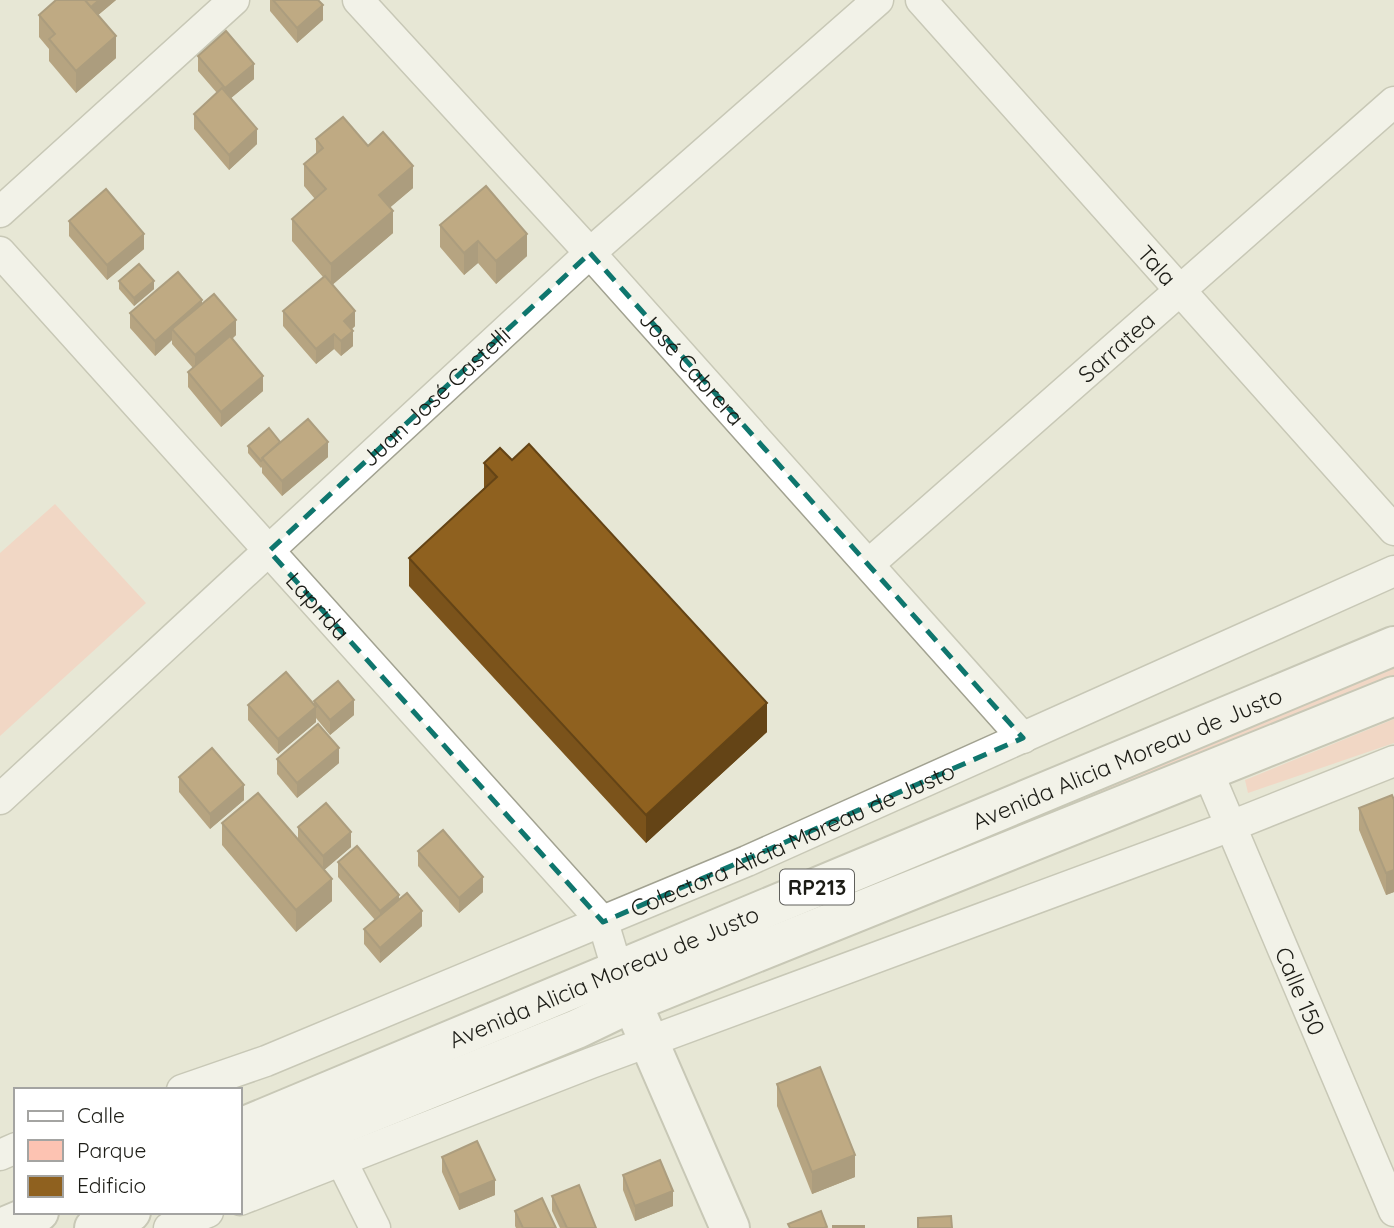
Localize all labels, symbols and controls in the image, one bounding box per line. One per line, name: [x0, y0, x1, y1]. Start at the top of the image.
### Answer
street label: Tala: [1132, 238, 1183, 291]
street label: José Cabrera: [634, 304, 751, 431]
street label: Sarratea: [1071, 305, 1160, 388]
street label: Juan José Castelli: [355, 320, 516, 472]
street label: Laprida: [280, 566, 357, 646]
street label: Avenida Alicia Moreau de Justo: [967, 680, 1286, 835]
street label: Colectora Alicia Moreau de Justo: [626, 755, 959, 922]
road number: RP213: [780, 870, 854, 904]
street label: Avenida Alicia Moreau de Justo: [444, 899, 763, 1054]
street label: Calle 150: [1269, 942, 1332, 1040]
legend: [14, 1088, 242, 1214]
text: Calle: [77, 1102, 125, 1128]
text: Parque: [77, 1137, 146, 1163]
text: Edificio: [77, 1172, 146, 1198]

